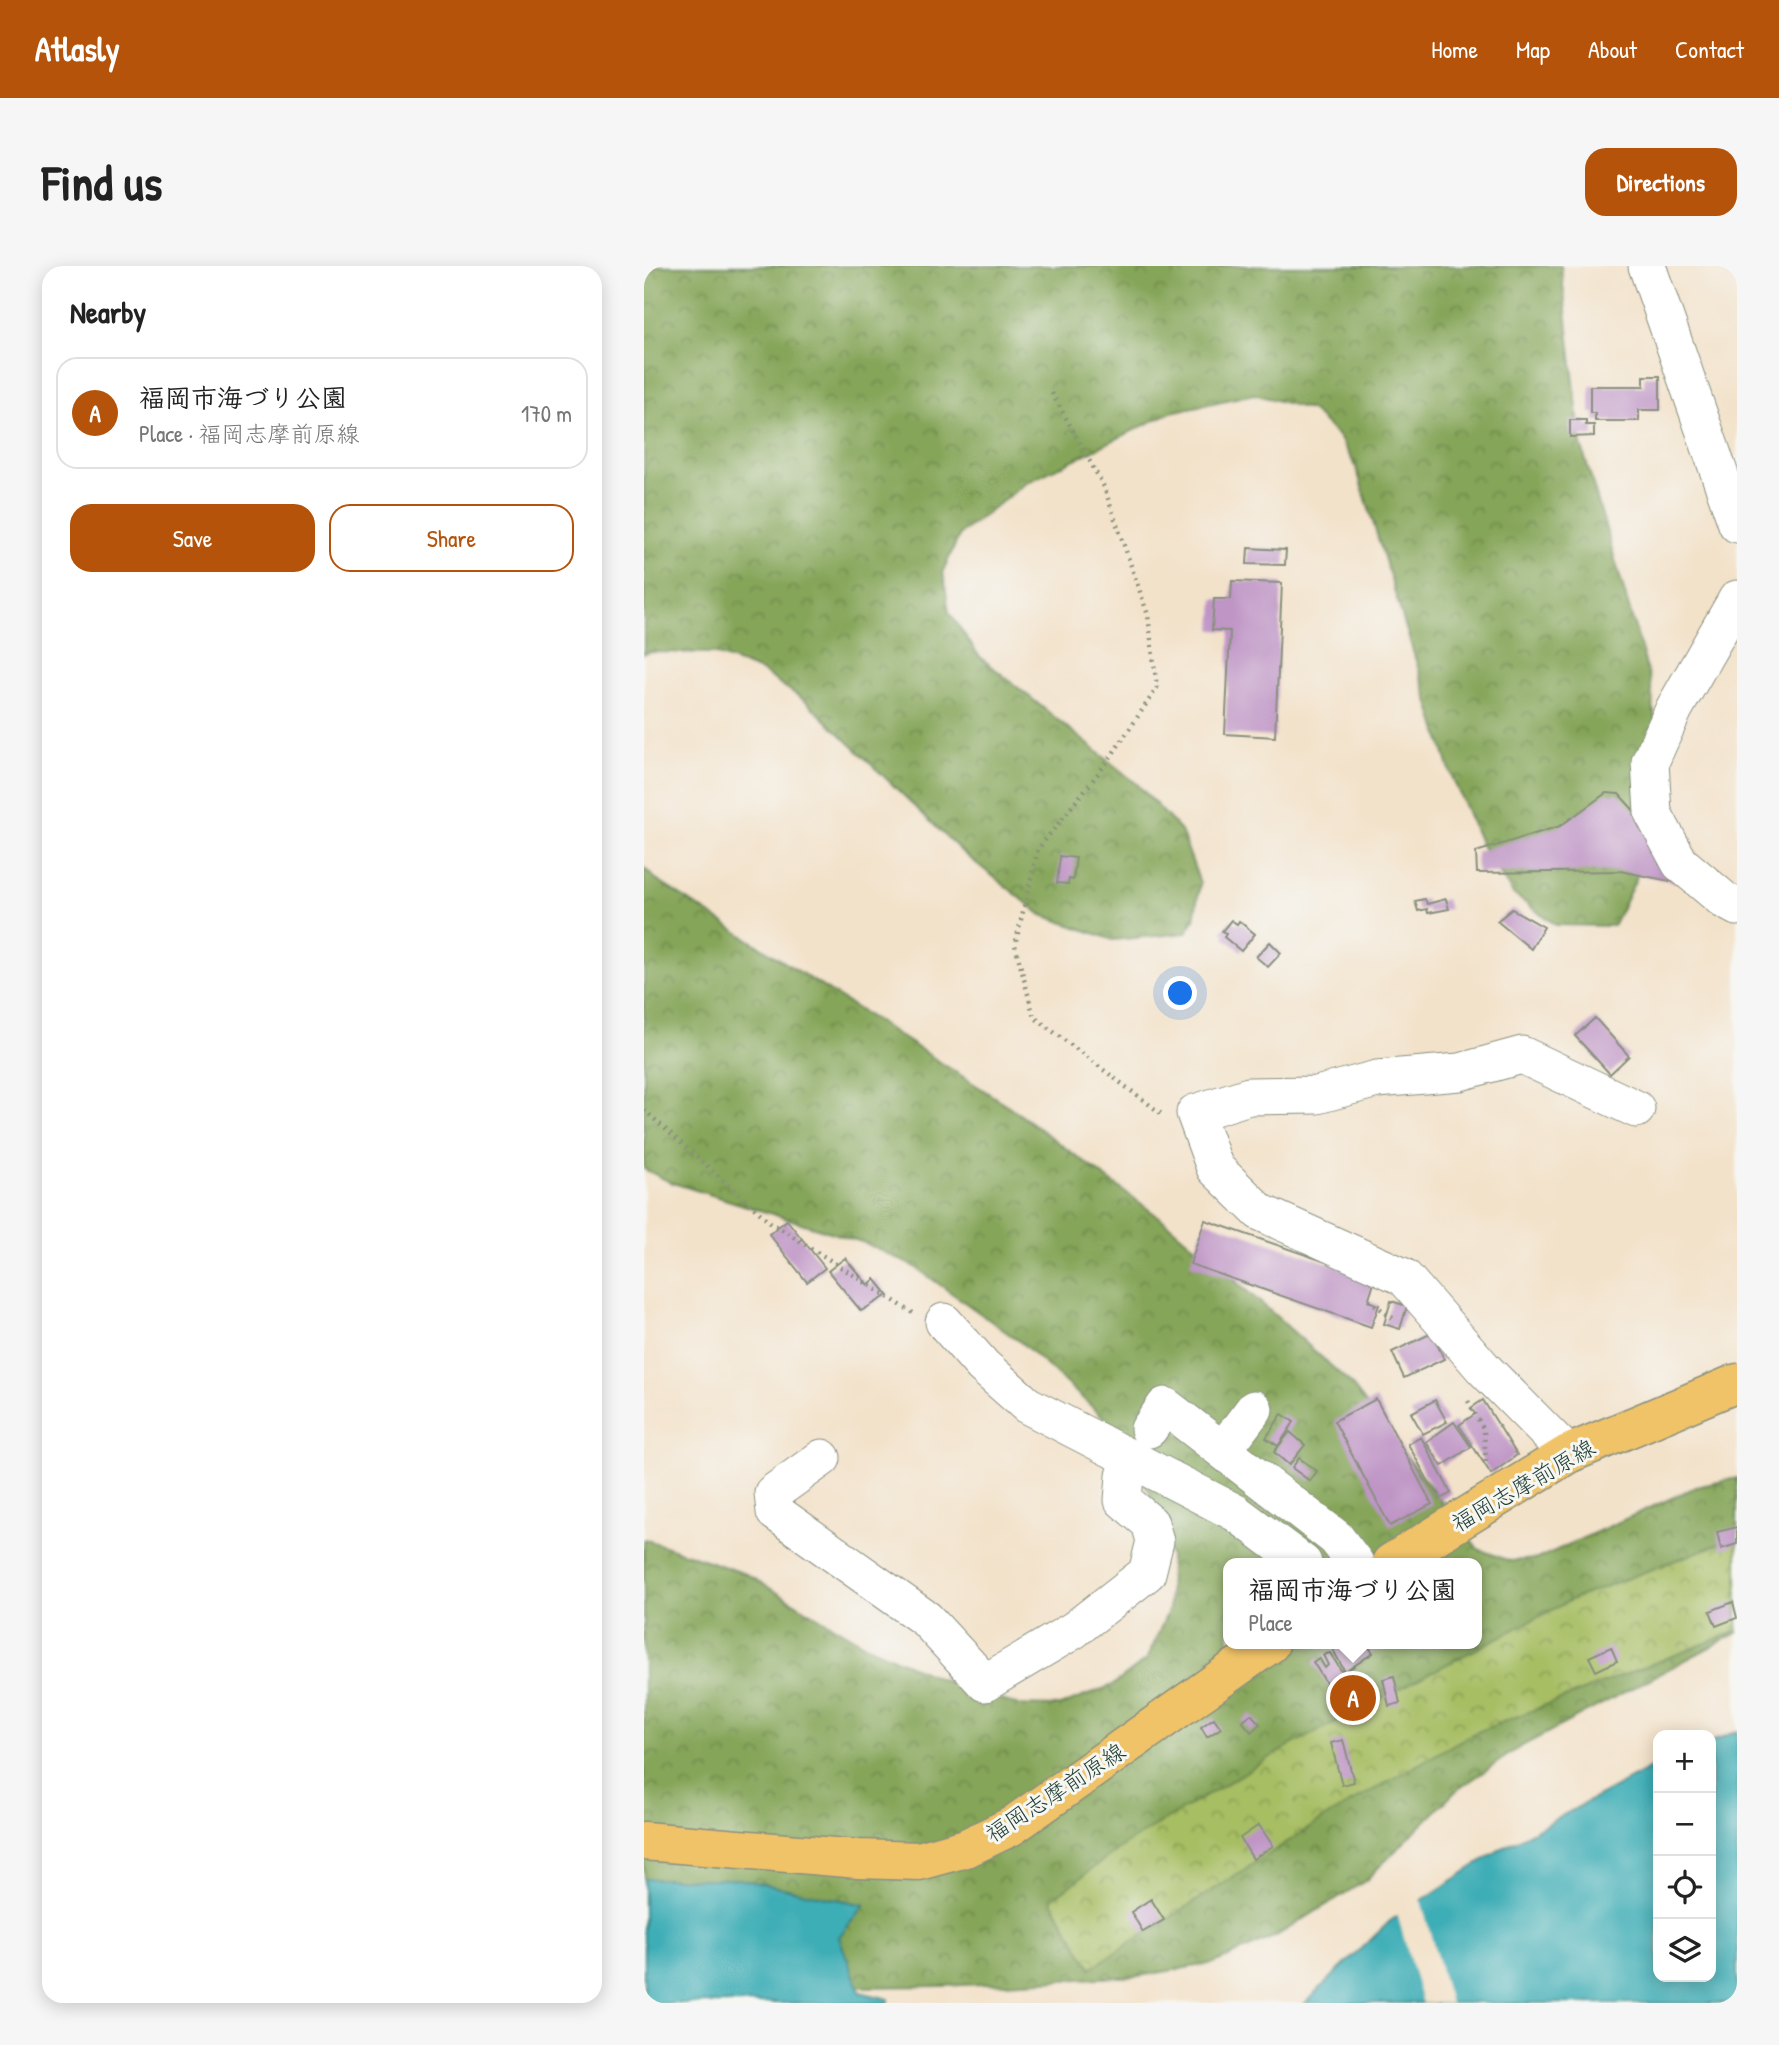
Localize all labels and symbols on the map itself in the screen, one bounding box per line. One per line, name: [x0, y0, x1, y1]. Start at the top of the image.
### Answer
your location: [1163, 976, 1197, 1010]
street label: 福岡志摩前原線: [1446, 1431, 1600, 1539]
pin: A: [1330, 1672, 1376, 1724]
street label: 福岡志摩前原線: [979, 1735, 1131, 1849]

